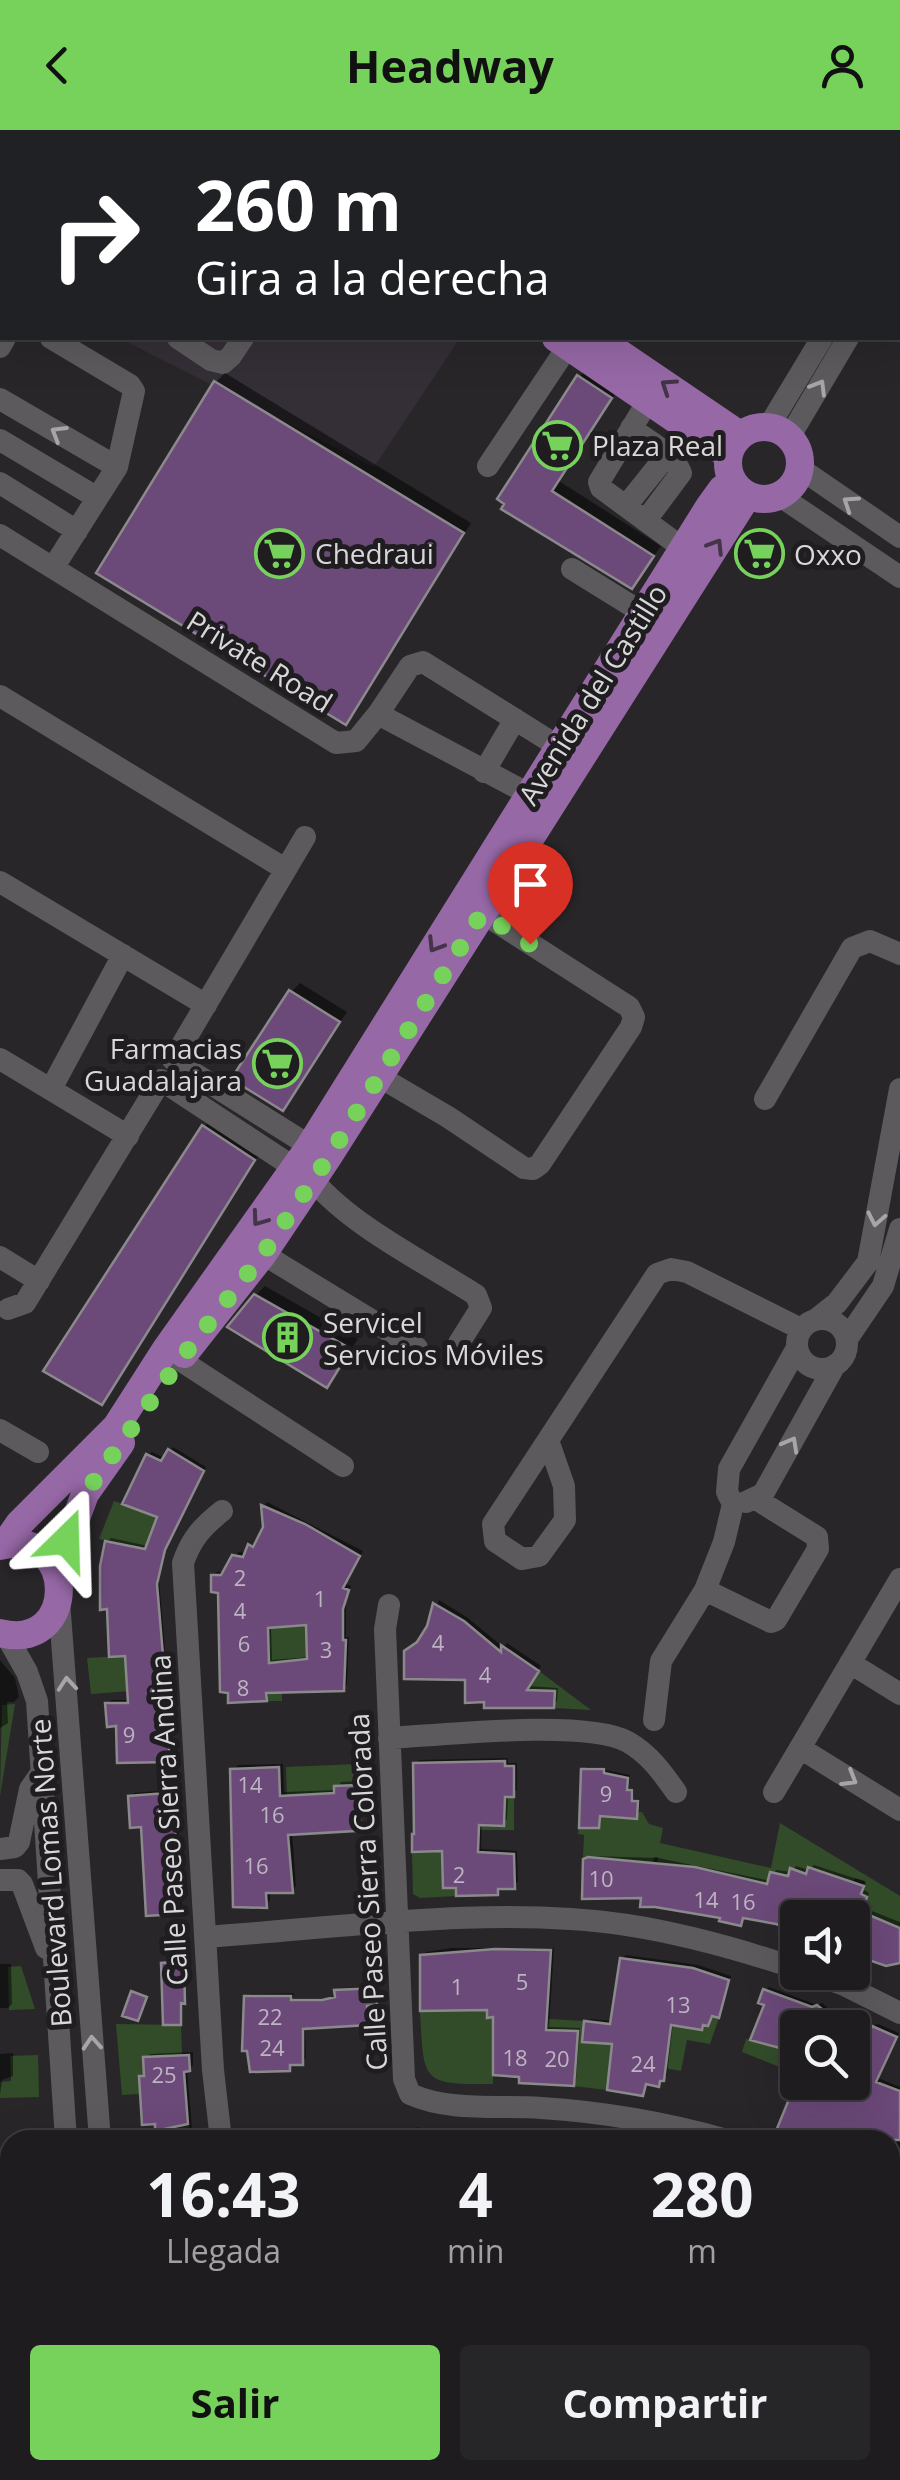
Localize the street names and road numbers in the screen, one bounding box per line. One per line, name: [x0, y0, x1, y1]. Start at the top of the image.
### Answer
street label: Avenida del Castillo: [509, 576, 675, 812]
street label: Private Road: [180, 601, 340, 721]
street label: Calle Paseo Sierra Andina: [140, 1653, 196, 1987]
street label: Calle Paseo Sierra Colorada: [339, 1712, 395, 2072]
street label: Boulevard Lomas Norte: [20, 1718, 80, 2028]

